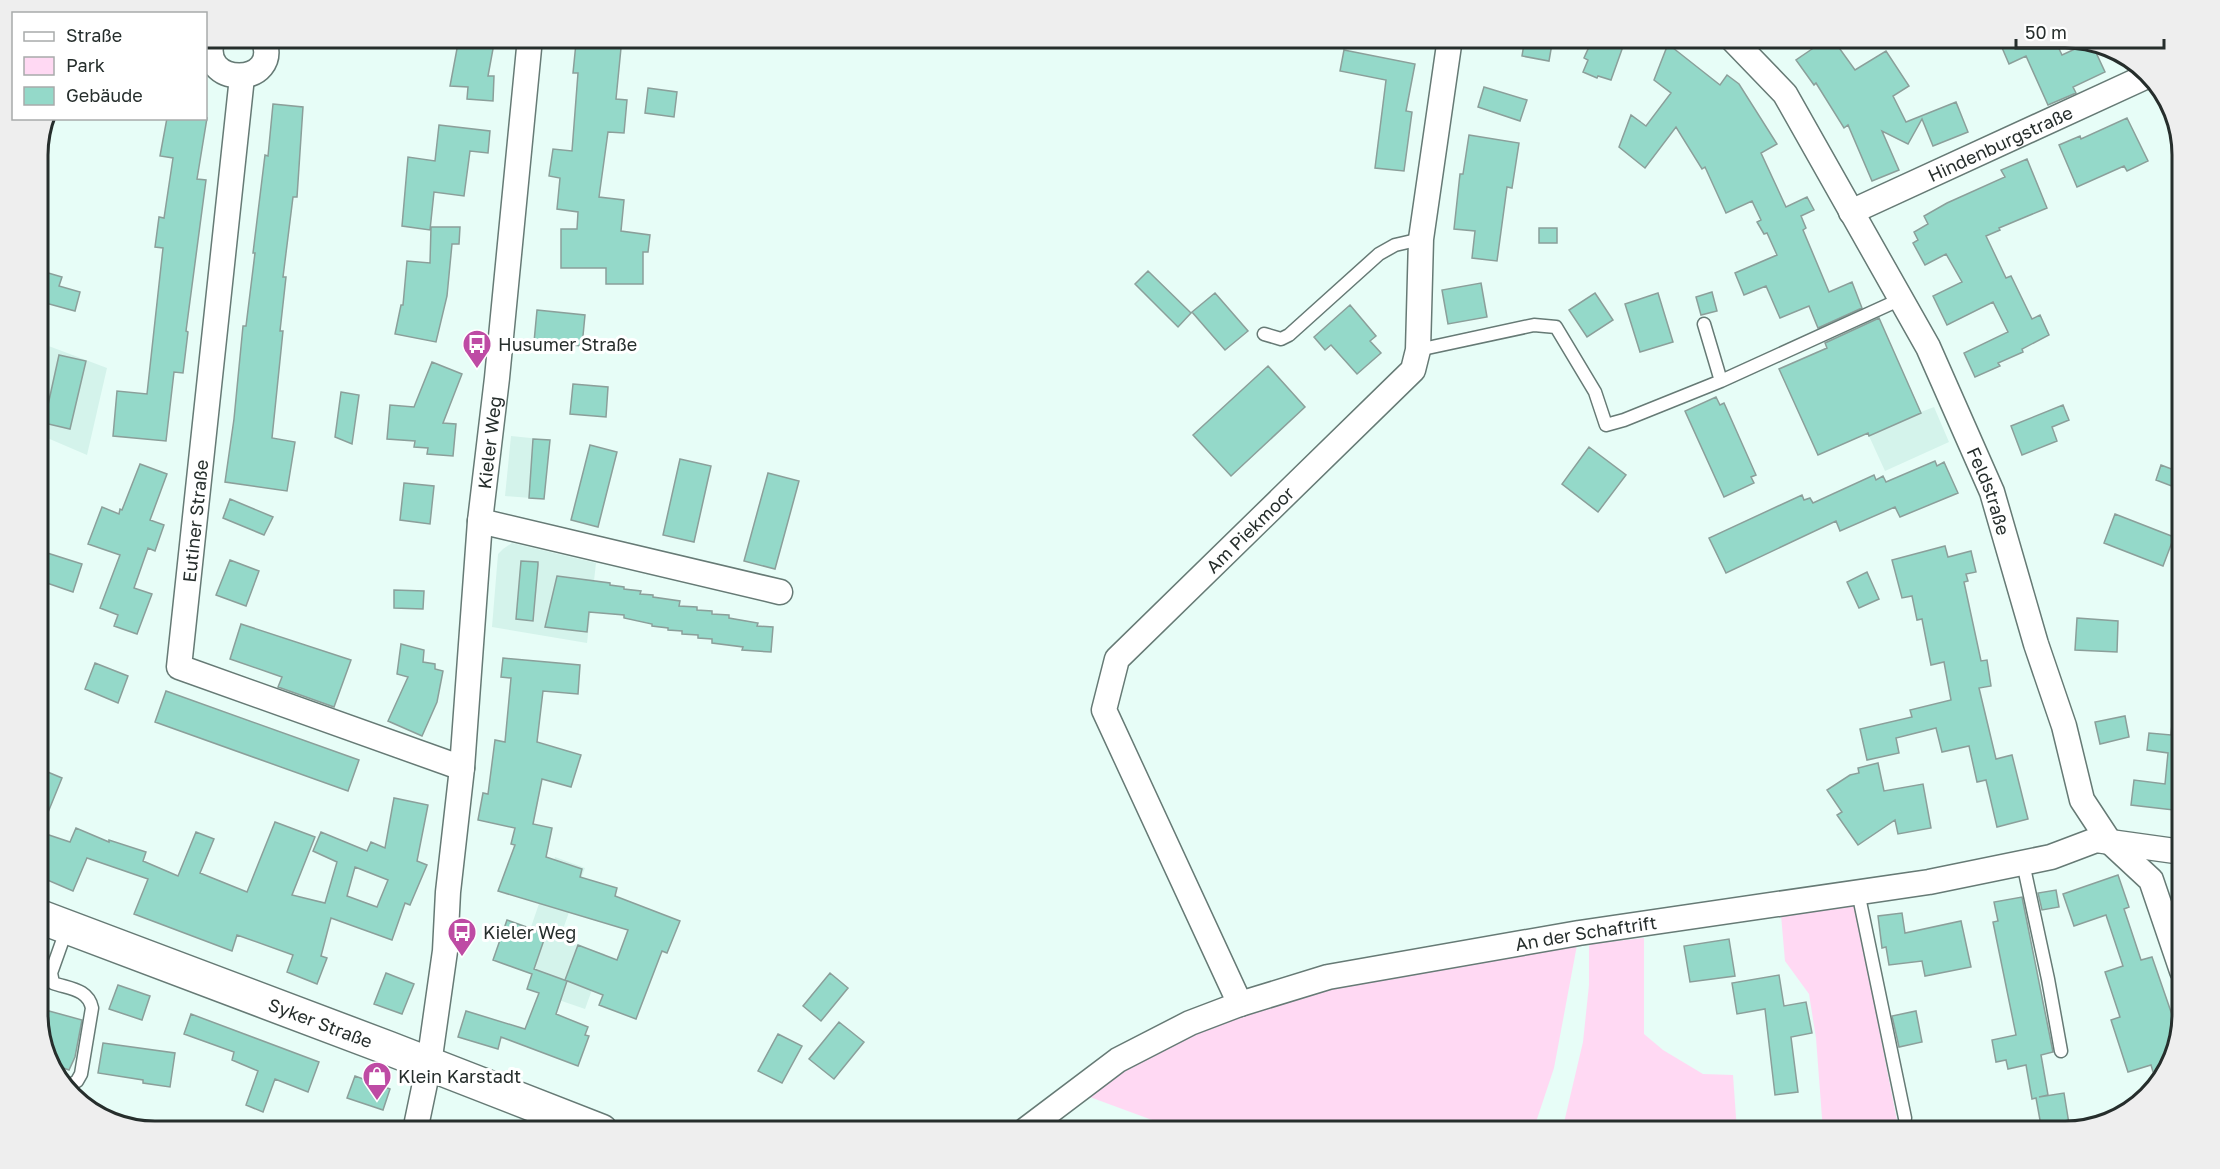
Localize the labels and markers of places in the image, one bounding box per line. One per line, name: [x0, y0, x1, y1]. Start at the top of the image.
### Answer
bus stop icon: Husumer Straße: [461, 328, 493, 370]
place label: Husumer Straße: [498, 333, 637, 355]
bus stop icon: Kieler Weg: [446, 916, 478, 958]
place label: Kieler Weg: [483, 921, 576, 943]
shop icon: Klein Karstadt: [361, 1060, 393, 1102]
place label: Klein Karstadt: [398, 1065, 521, 1087]

